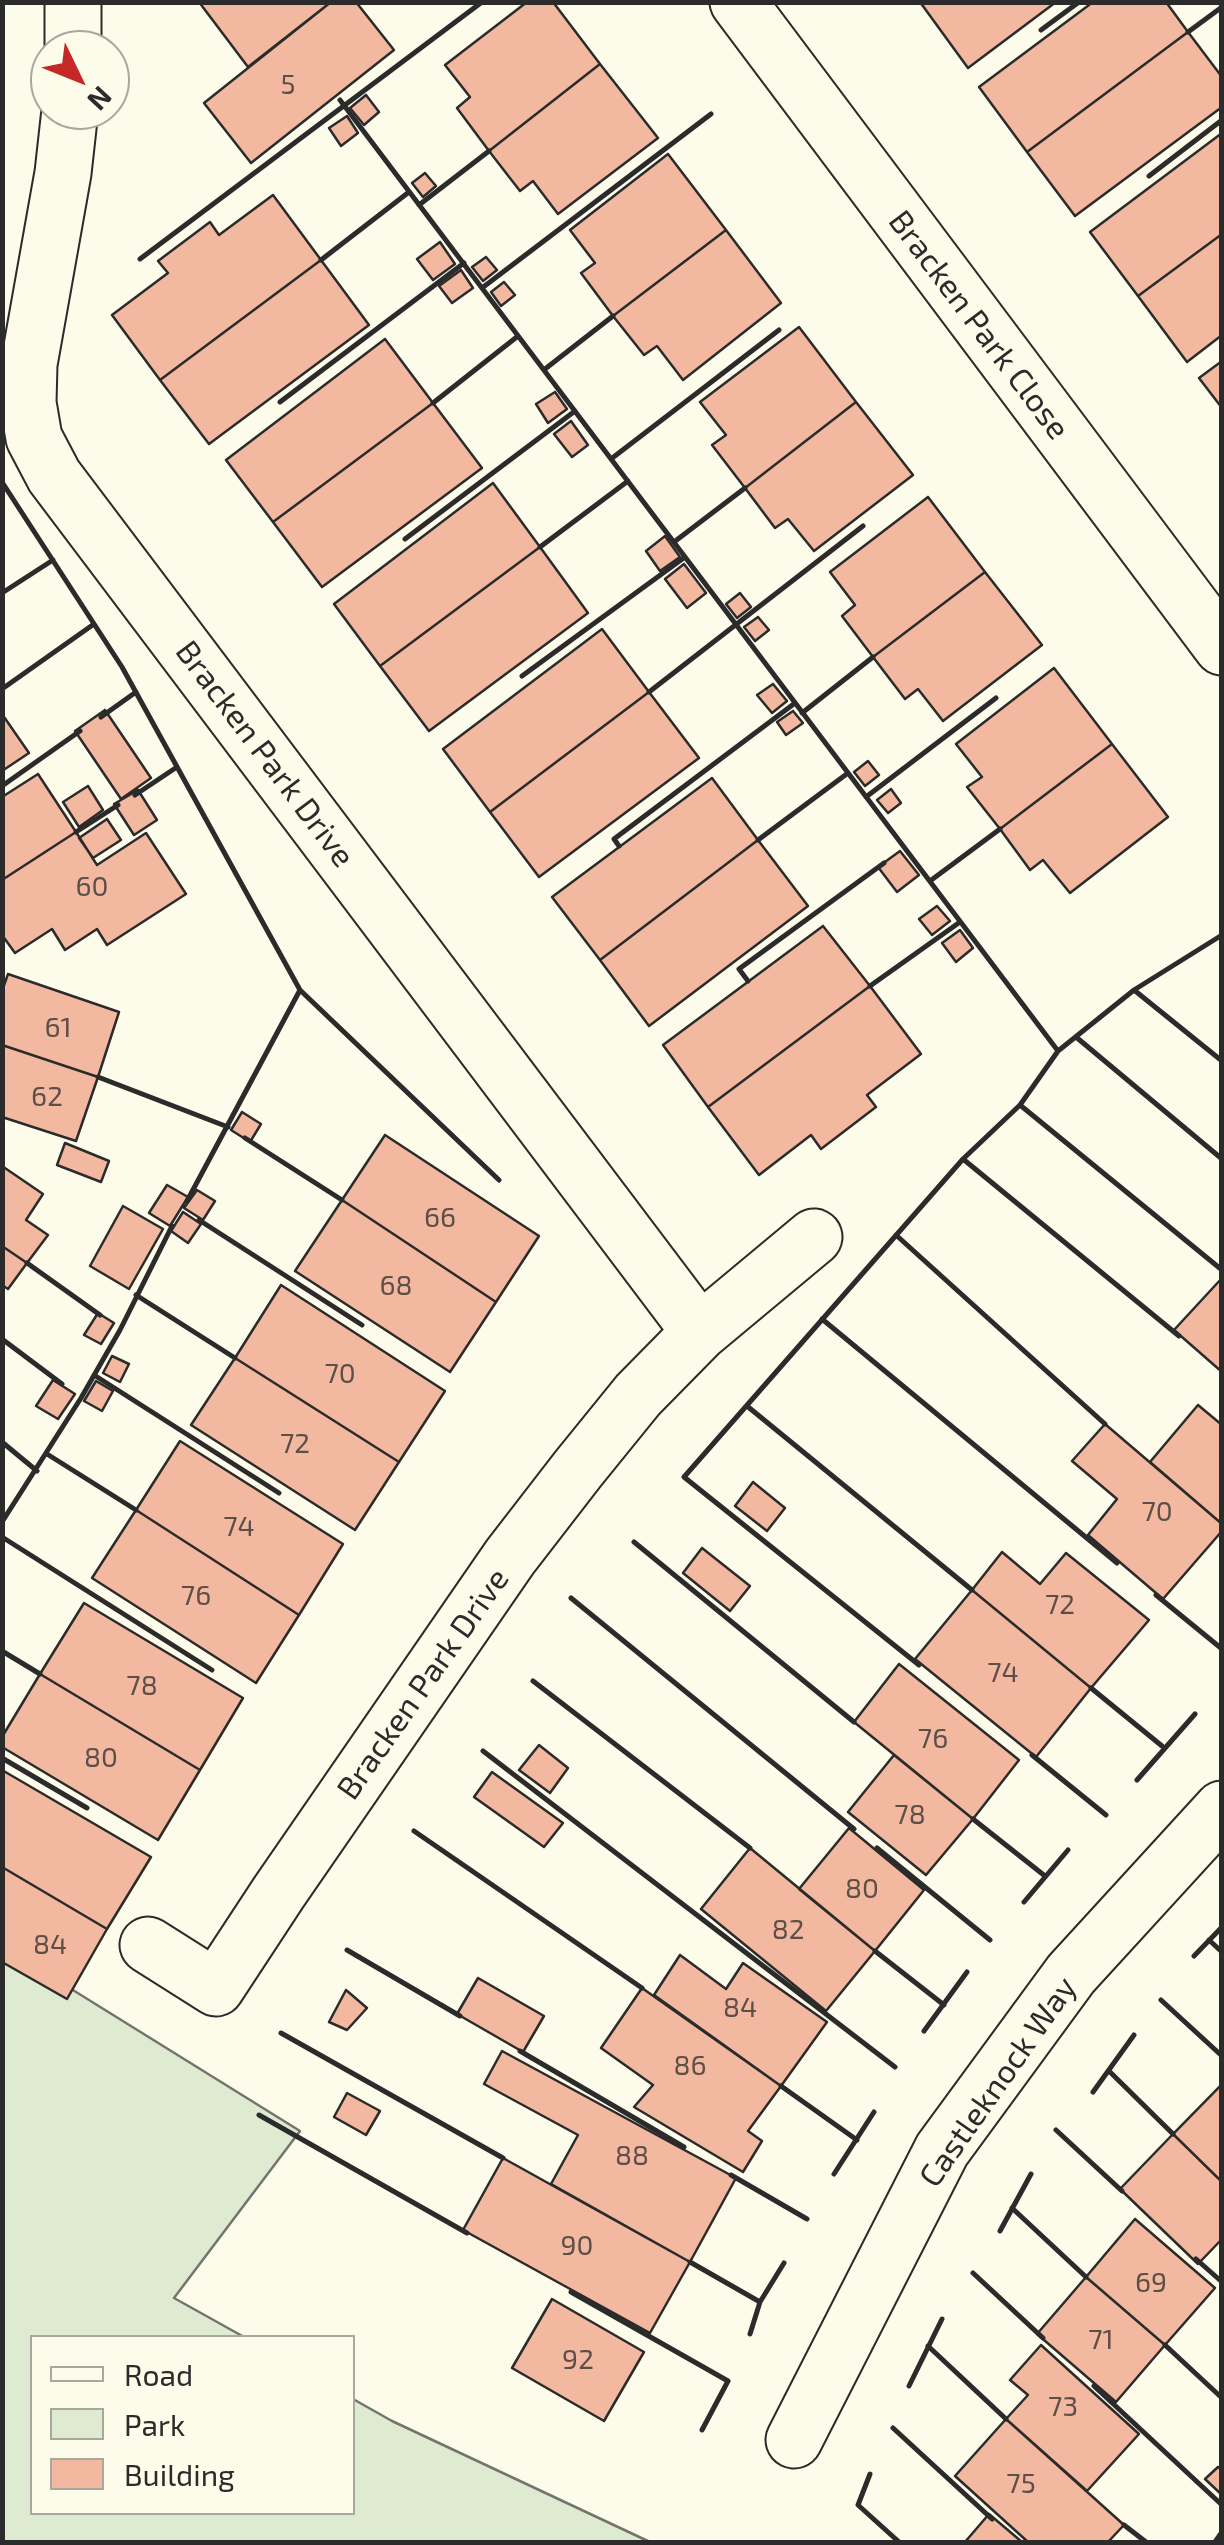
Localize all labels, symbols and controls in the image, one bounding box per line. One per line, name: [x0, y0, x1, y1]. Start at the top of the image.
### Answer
north arrow: [30, 30, 130, 130]
house number: 5: [280, 68, 296, 102]
text: N: [81, 80, 120, 118]
street label: Bracken Park Close: [880, 203, 1078, 447]
street label: Bracken Park Drive: [167, 633, 363, 875]
house number: 60: [76, 870, 108, 904]
house number: 61: [44, 1011, 72, 1045]
house number: 62: [31, 1080, 63, 1114]
house number: 66: [424, 1201, 456, 1235]
house number: 68: [379, 1269, 413, 1303]
house number: 70: [324, 1357, 356, 1391]
house number: 72: [280, 1427, 310, 1461]
house number: 70: [1141, 1495, 1173, 1529]
house number: 74: [223, 1510, 255, 1544]
street label: Bracken Park Drive: [329, 1561, 517, 1807]
house number: 76: [181, 1579, 211, 1613]
house number: 72: [1045, 1588, 1075, 1622]
house number: 74: [987, 1656, 1019, 1690]
house number: 78: [126, 1669, 158, 1703]
house number: 76: [918, 1722, 948, 1756]
house number: 80: [84, 1741, 118, 1775]
house number: 78: [894, 1798, 926, 1832]
house number: 80: [845, 1872, 879, 1906]
house number: 82: [772, 1913, 804, 1947]
house number: 84: [33, 1928, 67, 1962]
street label: Castleknock Way: [911, 1970, 1085, 2194]
house number: 84: [723, 1991, 757, 2025]
house number: 86: [673, 2049, 707, 2083]
house number: 88: [615, 2139, 649, 2173]
house number: 90: [561, 2229, 593, 2263]
house number: 69: [1135, 2266, 1167, 2300]
house number: 71: [1088, 2323, 1114, 2357]
legend: [30, 2335, 355, 2515]
house number: 92: [562, 2343, 594, 2377]
text: Road: [124, 2356, 193, 2392]
house number: 73: [1048, 2390, 1078, 2424]
text: Park: [124, 2406, 185, 2442]
text: Building: [124, 2456, 235, 2492]
house number: 75: [1006, 2467, 1036, 2501]

